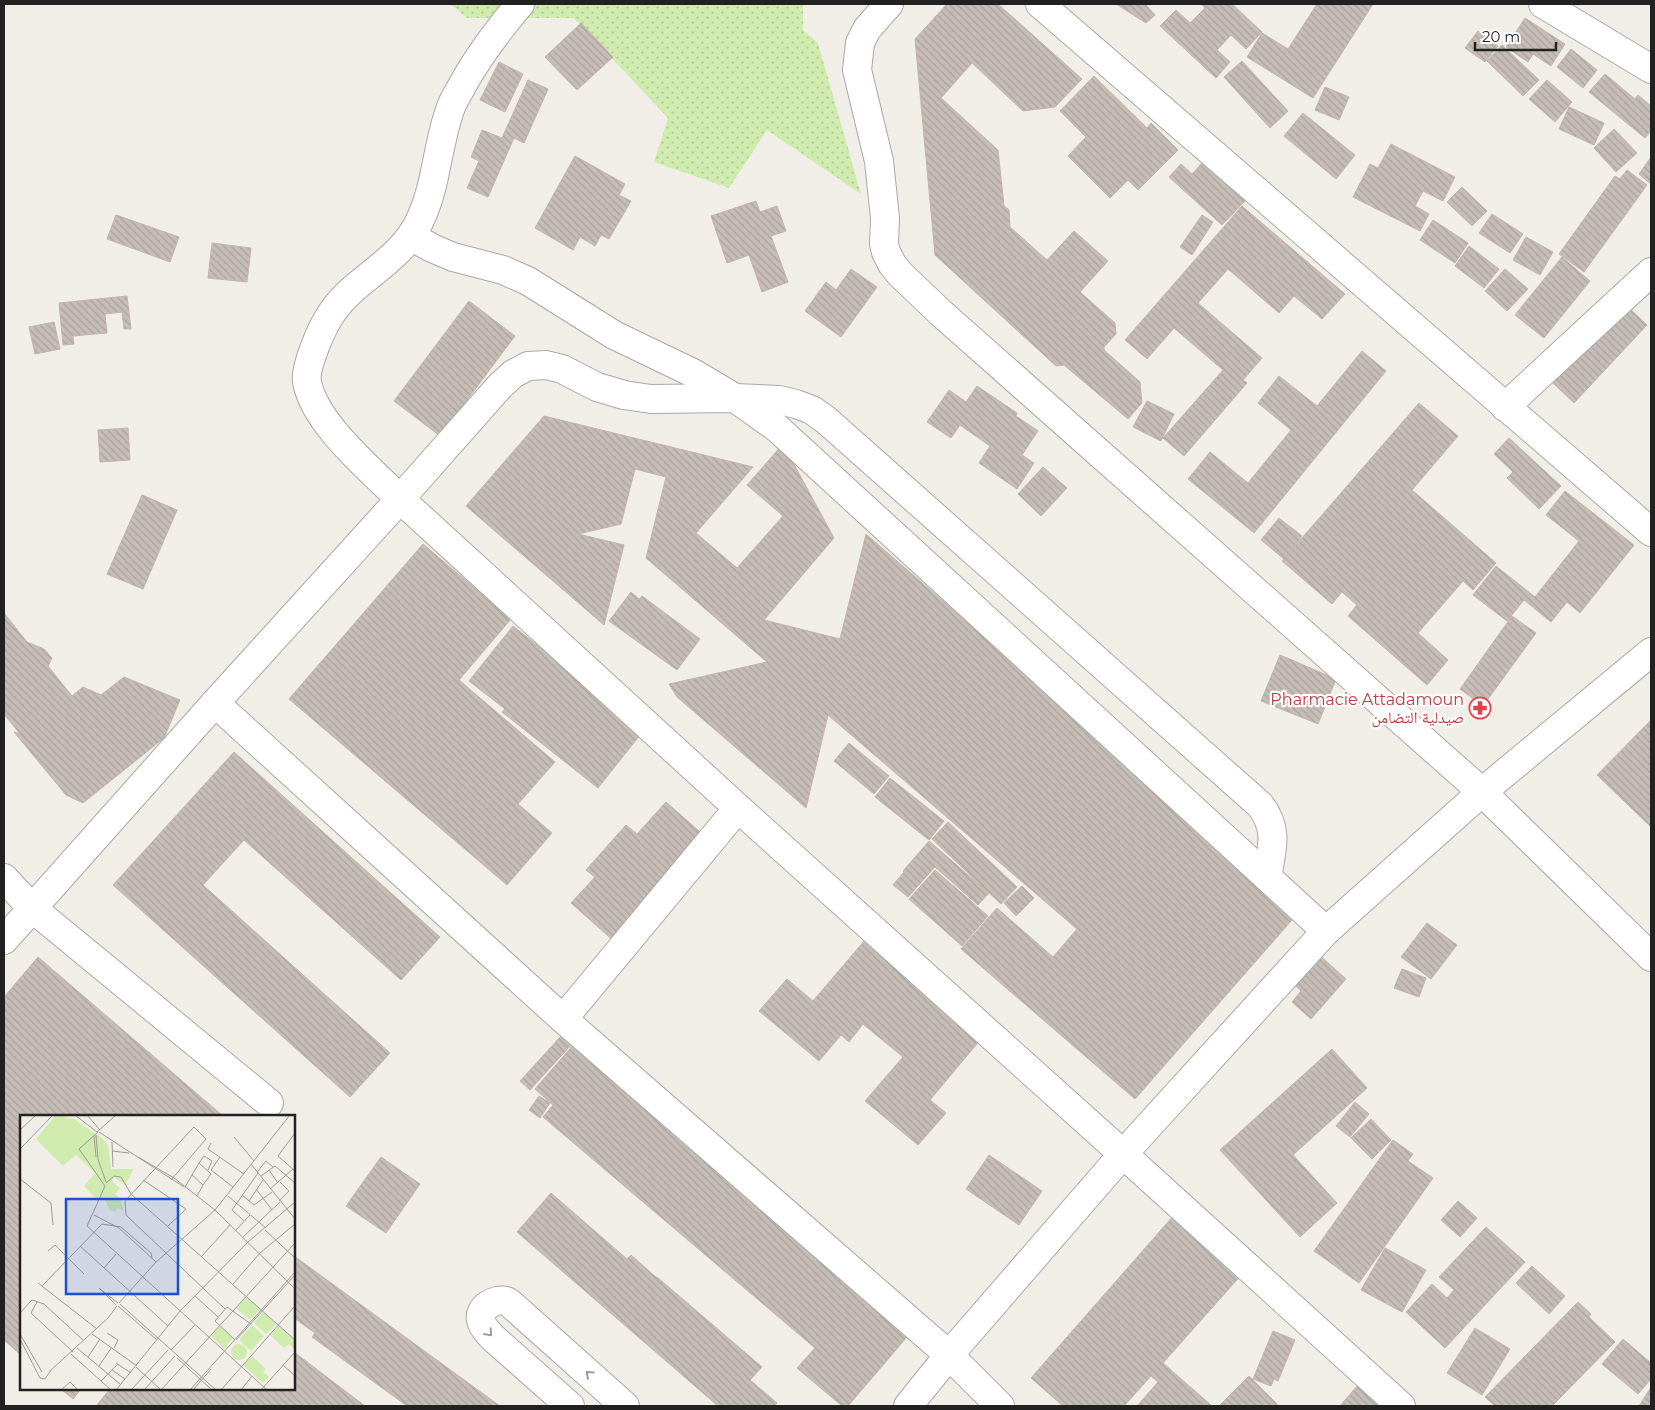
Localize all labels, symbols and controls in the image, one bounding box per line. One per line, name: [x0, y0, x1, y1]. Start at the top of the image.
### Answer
scale bar: [1475, 20, 1556, 52]
text: 20 m: [1482, 27, 1520, 46]
place label: Pharmacie Attadamoun صيدلية التضامن: [1270, 690, 1464, 728]
pharmacy icon: Pharmacie Attadamoun صيدلية التضامن: [1468, 696, 1492, 720]
inset map: [20, 1115, 295, 1390]
one-way arrow: [483, 1327, 492, 1336]
one-way arrow: [585, 1371, 594, 1380]

